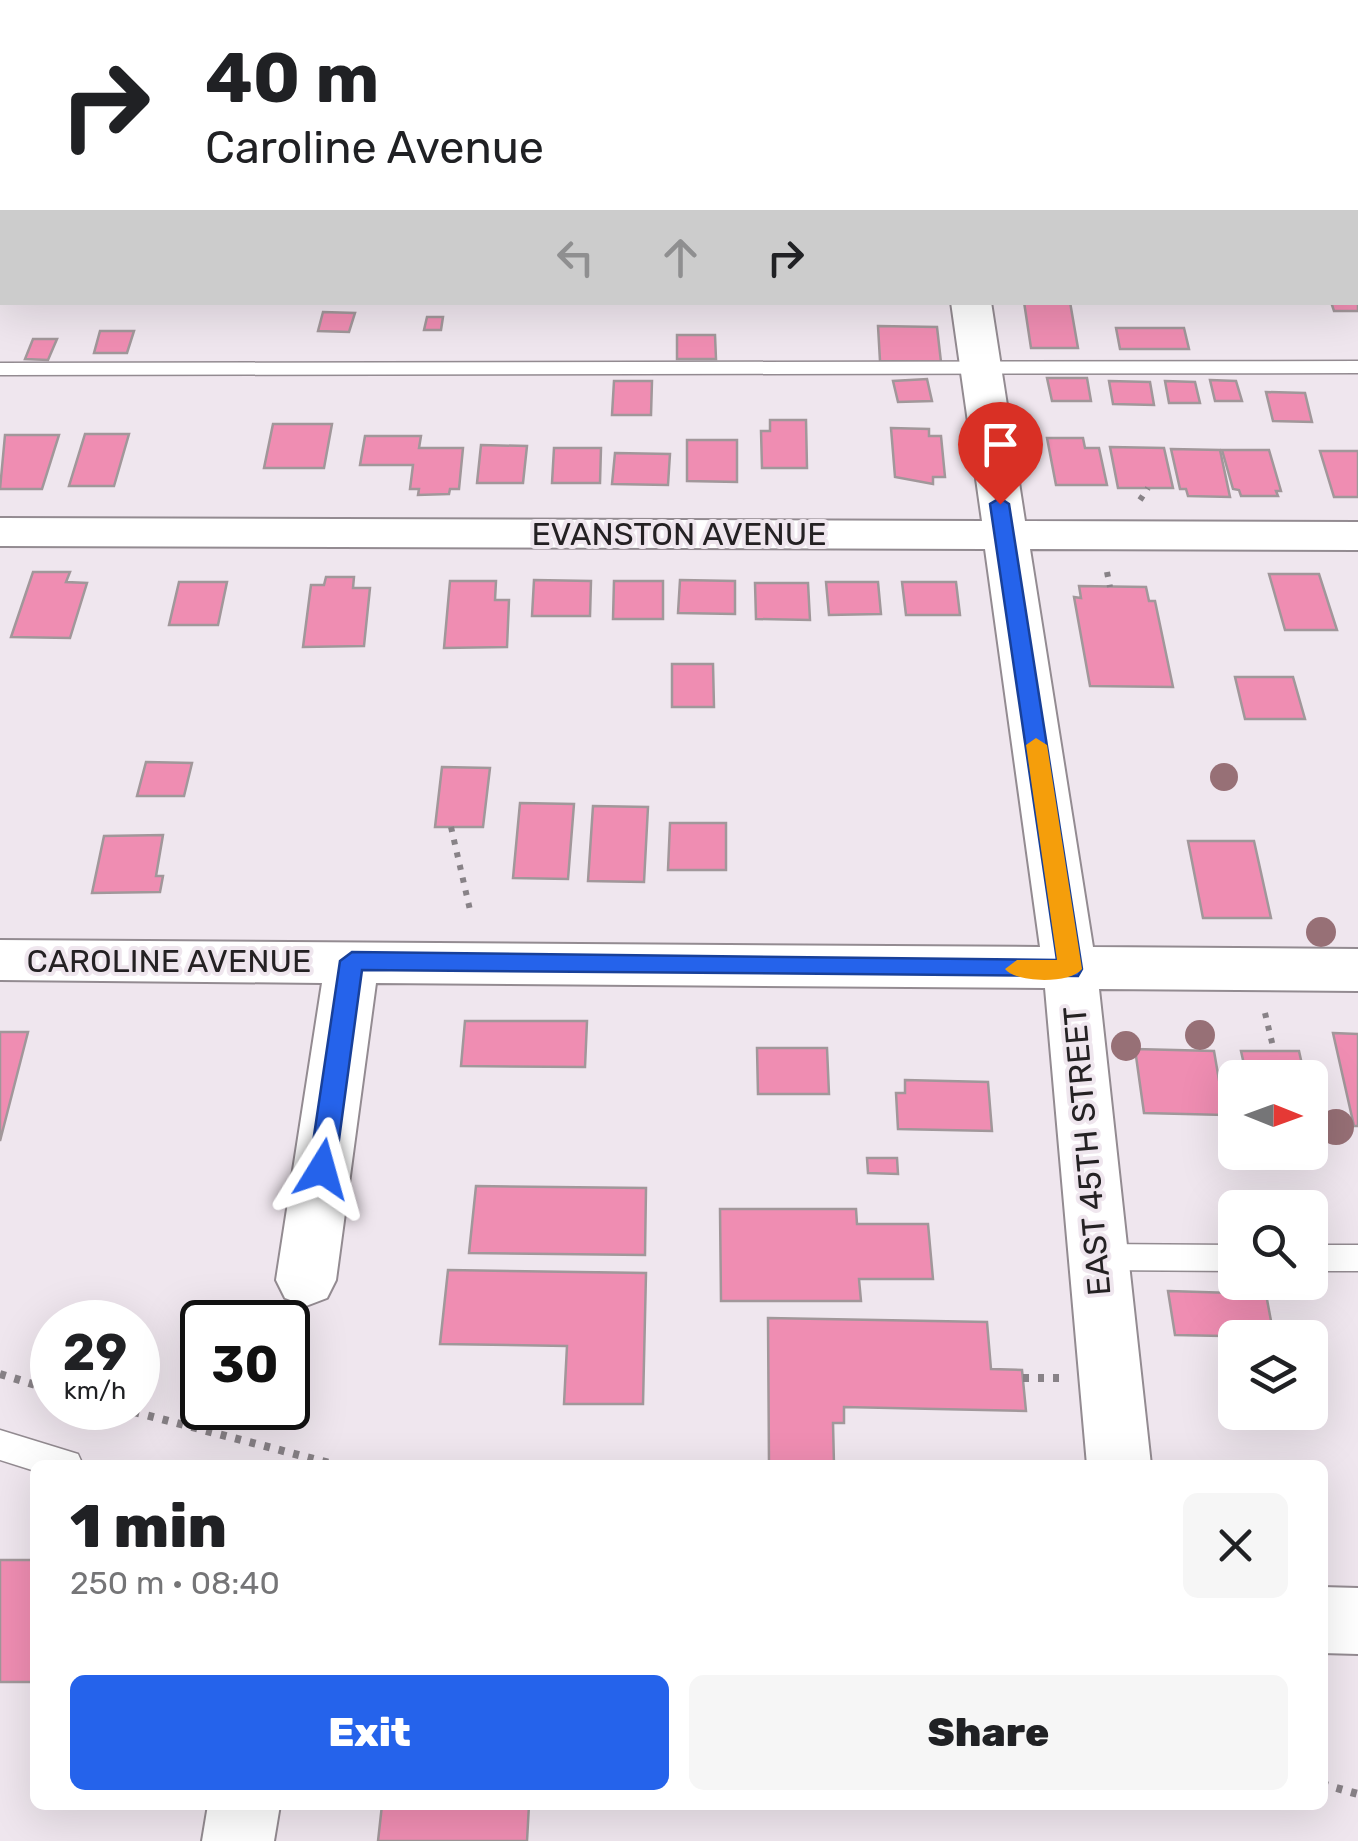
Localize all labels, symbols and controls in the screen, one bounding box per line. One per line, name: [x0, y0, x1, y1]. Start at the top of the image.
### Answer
text: 40 m: [205, 37, 379, 120]
icon: right: [40, 40, 170, 170]
text: Caroline Avenue: [205, 121, 544, 174]
icon: left: [548, 230, 603, 285]
icon: ahead: [653, 230, 708, 285]
icon: right: [758, 230, 813, 285]
pin: [958, 402, 1043, 505]
icon: arrive: [973, 417, 1028, 472]
street label: EVANSTON AVENUE: [531, 515, 827, 553]
street label: CAROLINE AVENUE: [27, 942, 311, 980]
street label: EAST 45TH STREET: [1055, 1005, 1119, 1297]
north arrow: [1218, 1060, 1328, 1170]
map controls: [1218, 1060, 1328, 1430]
position arrow: [270, 1117, 374, 1221]
button: search: [1218, 1190, 1328, 1300]
speed limit sign: 30: [180, 1300, 310, 1430]
button: layers: [1218, 1320, 1328, 1430]
text: 29: [63, 1323, 127, 1383]
text: km/h: [64, 1376, 126, 1405]
text: 1 min: [70, 1491, 227, 1562]
button: close: [1183, 1493, 1288, 1598]
text: 250 m · 08:40: [70, 1564, 280, 1602]
button: Exit: [70, 1675, 669, 1790]
button: Share: [689, 1675, 1288, 1790]

